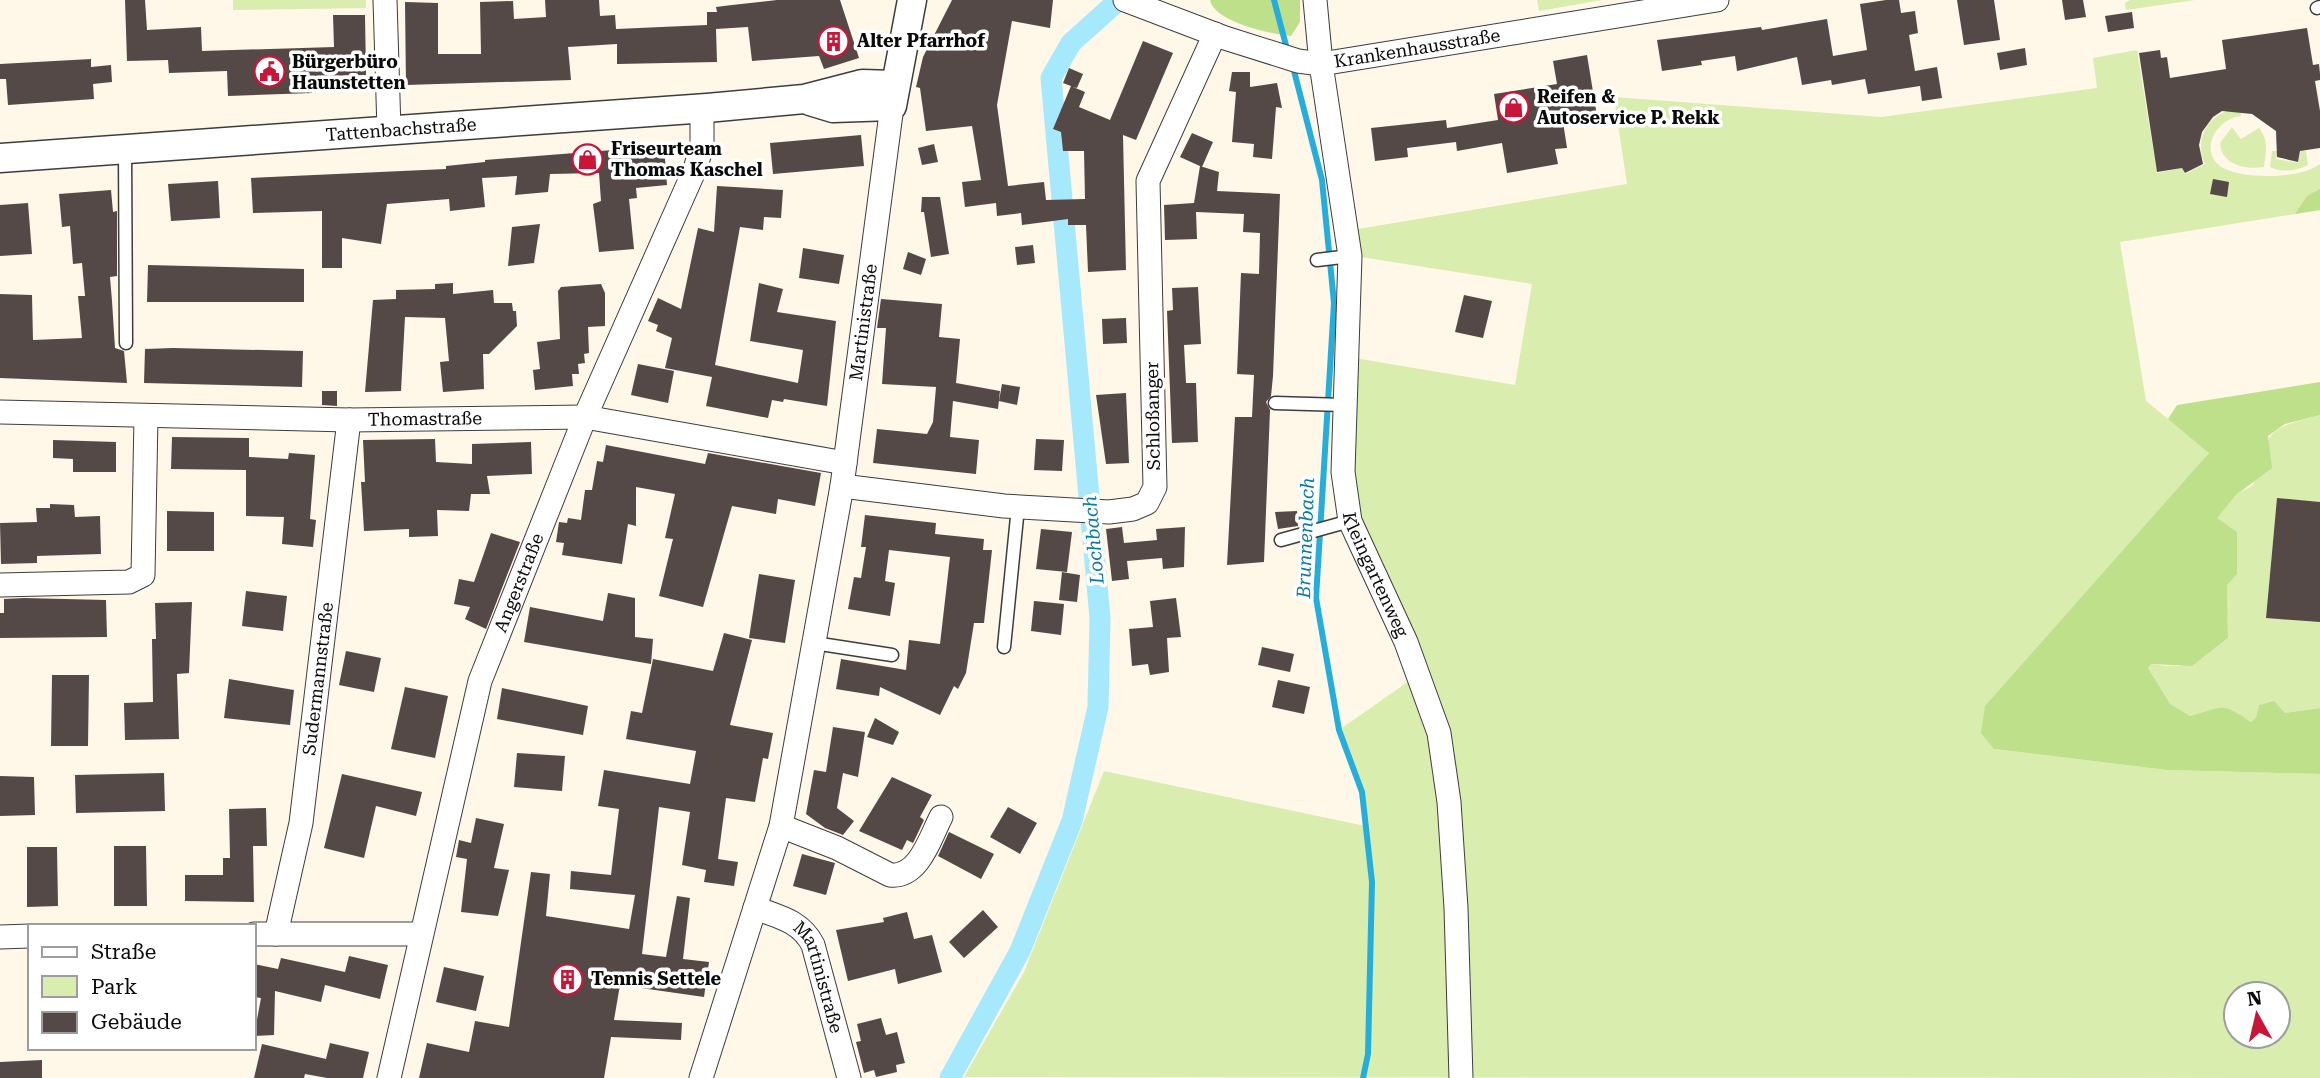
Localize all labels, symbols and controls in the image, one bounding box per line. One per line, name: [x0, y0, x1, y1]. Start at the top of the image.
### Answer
building icon: Alter Pfarrhof: [817, 24, 851, 58]
street label: Krankenhausstraße: [1332, 24, 1502, 72]
place label: Alter Pfarrhof: [857, 30, 986, 51]
place label: Bürgerbüro Haunstetten: [292, 51, 406, 93]
public building icon: Bürgerbüro Haunstetten: [252, 55, 286, 89]
place label: Reifen & Autoservice P. Rekk: [1537, 86, 1720, 128]
shop icon: Reifen & Autoservice P. Rekk: [1497, 90, 1531, 124]
street label: Tattenbachstraße: [325, 113, 477, 145]
place label: Friseurteam Thomas Kaschel: [611, 138, 763, 180]
shop icon: Friseurteam Thomas Kaschel: [571, 142, 605, 176]
street label: Martinistraße: [845, 262, 881, 382]
street label: Schloßanger: [1141, 361, 1164, 471]
street label: Thomastraße: [368, 407, 482, 430]
water label: Brunnenbach: [1292, 477, 1319, 600]
water label: Lochbach: [1078, 495, 1109, 586]
street label: Kleingartenweg: [1339, 511, 1414, 641]
street label: Angerstraße: [489, 530, 548, 635]
street label: Sudermannstraße: [298, 601, 337, 757]
street label: Martinistraße: [789, 917, 847, 1036]
legend: [28, 924, 256, 1050]
text: Straße: [91, 940, 156, 964]
building icon: Tennis Settele: [551, 962, 585, 996]
place label: Tennis Settele: [591, 968, 722, 989]
text: Park: [91, 975, 137, 999]
north arrow: [2222, 980, 2292, 1050]
text: N: [2246, 986, 2264, 1011]
text: Gebäude: [91, 1010, 182, 1034]

